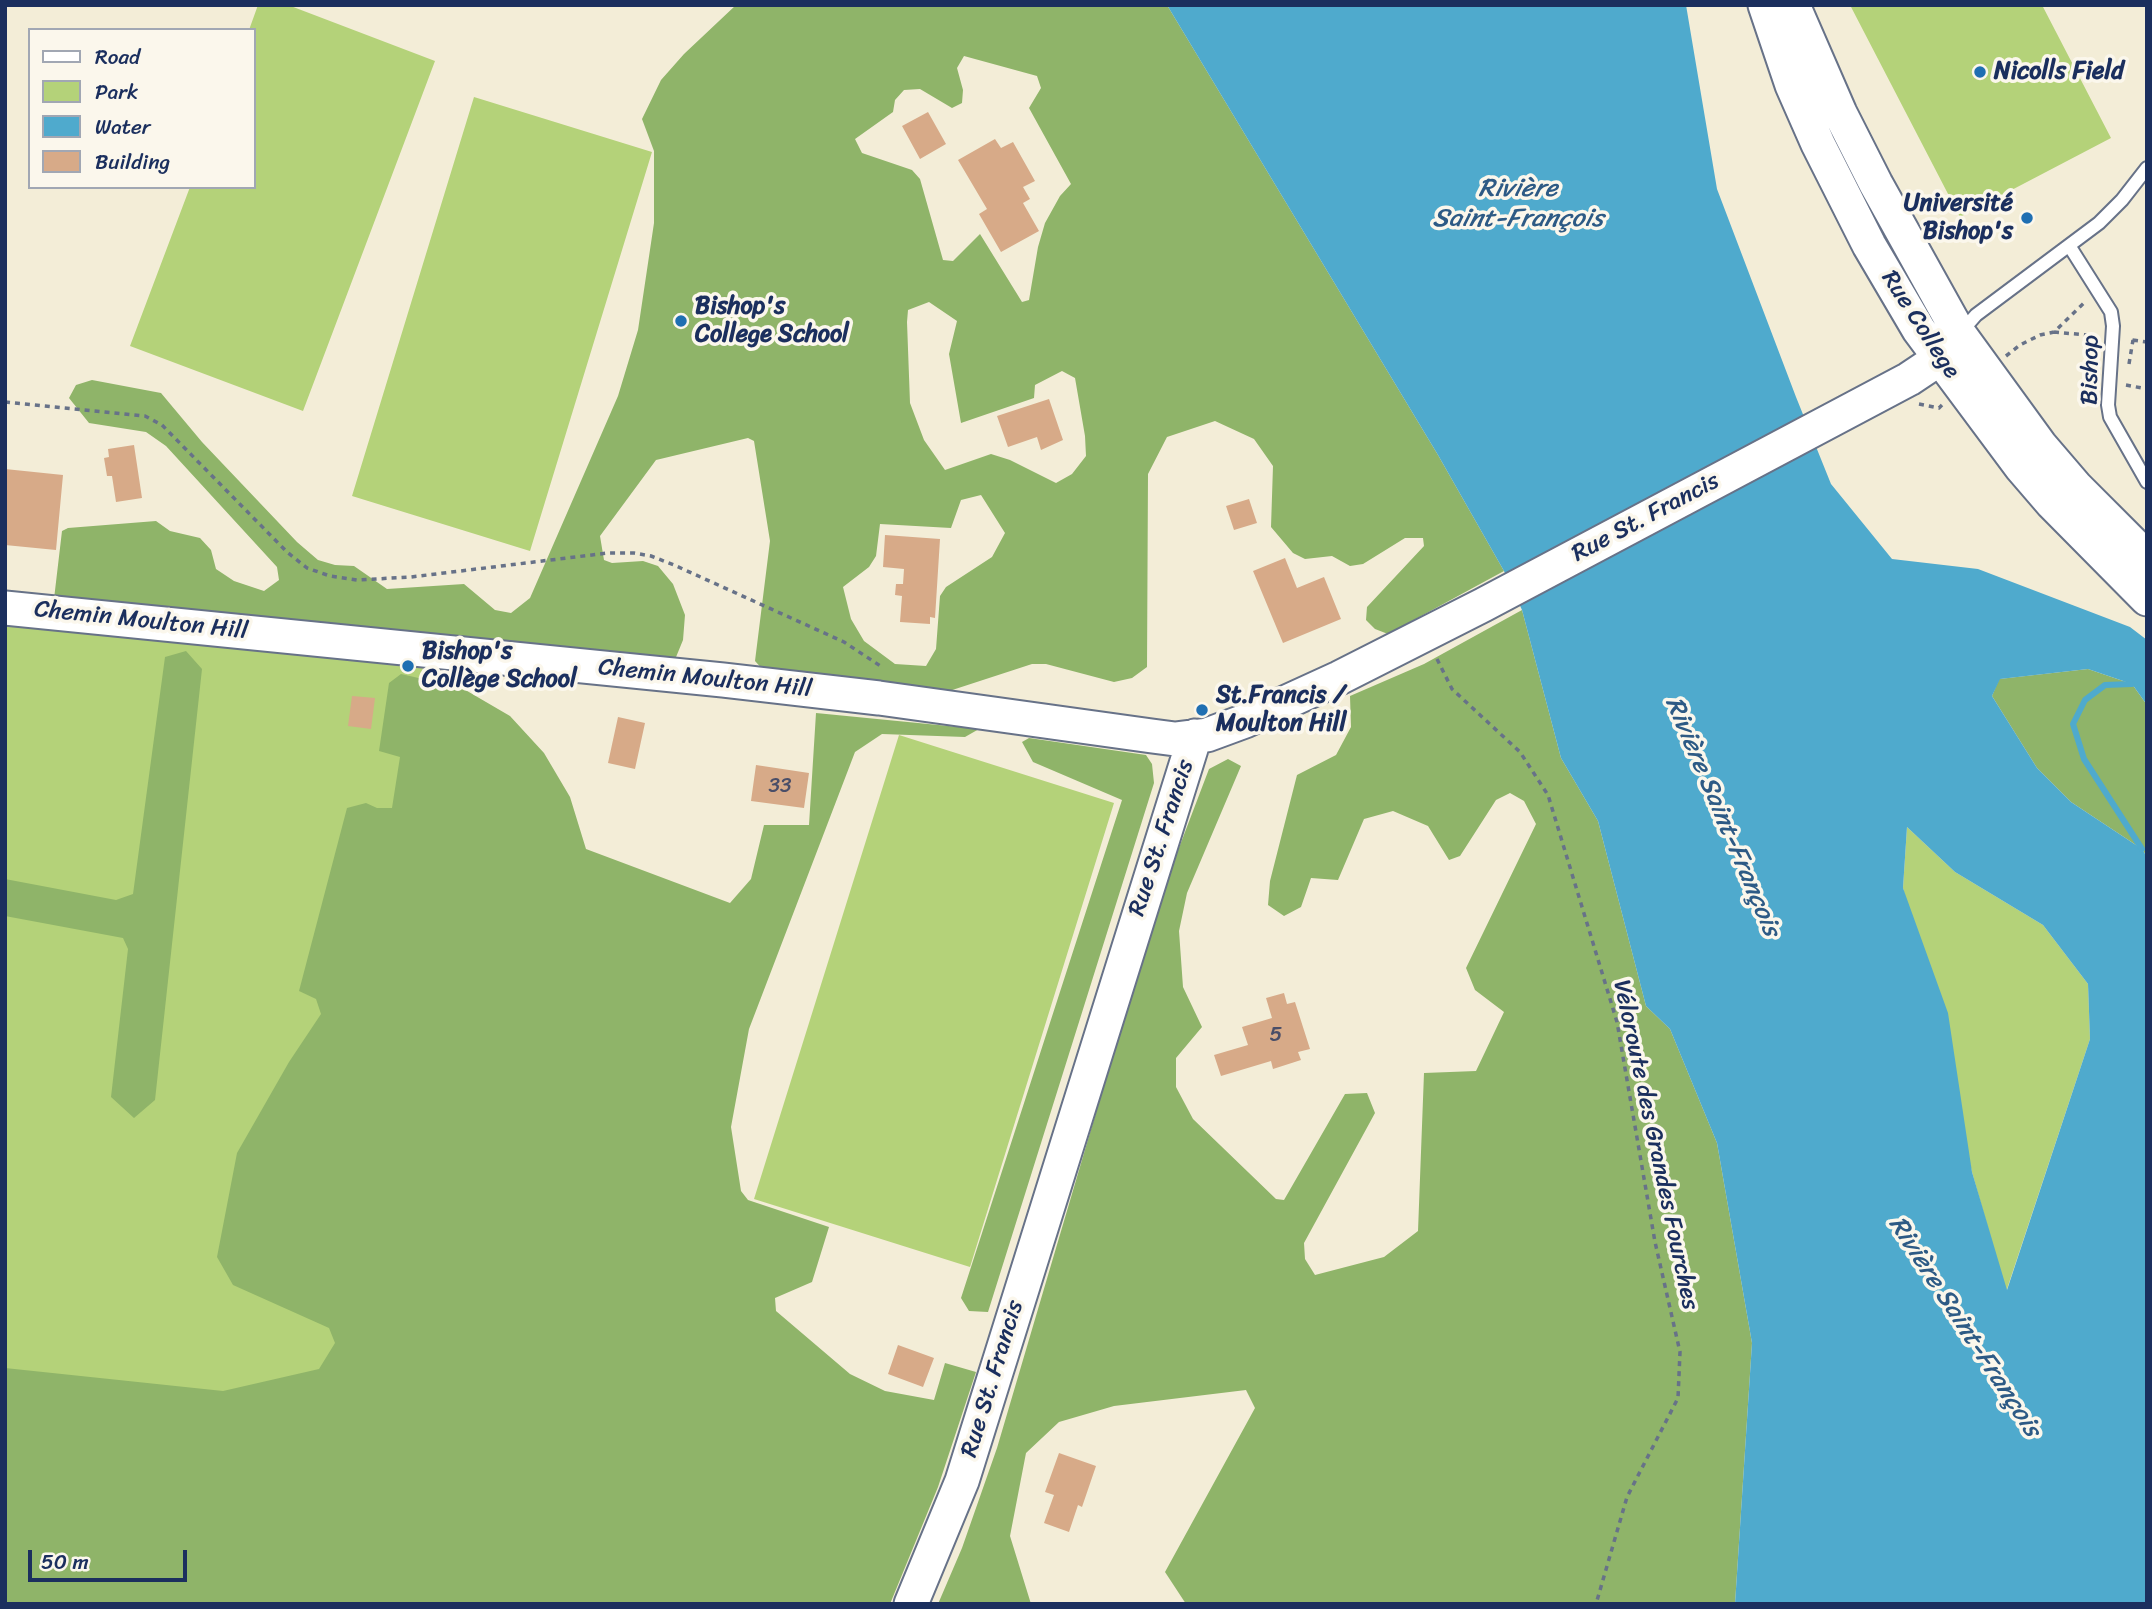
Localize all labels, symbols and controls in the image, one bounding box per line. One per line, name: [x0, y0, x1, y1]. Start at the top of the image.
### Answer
legend: [28, 28, 256, 189]
text: Road: [95, 38, 140, 76]
place label: Nicolls Field: [1994, 58, 2124, 86]
marker: Nicolls Field: [1972, 64, 1988, 80]
text: Park: [95, 73, 138, 111]
text: Water: [95, 108, 150, 146]
text: Building: [95, 143, 170, 181]
water label: Rivière Saint-François: [1432, 173, 1604, 234]
place label: Université Bishop's: [1904, 190, 2013, 246]
marker: Université Bishop's: [2019, 210, 2035, 226]
street label: Rue College: [1874, 266, 1966, 384]
place label: Bishop's College School: [695, 293, 849, 349]
marker: Bishop's College School: [673, 313, 689, 329]
street label: Bishop: [2076, 335, 2106, 405]
street label: Rue St. Francis: [1567, 467, 1725, 569]
street label: Chemin Moulton Hill: [33, 595, 249, 647]
place label: Bishop's Collège School: [422, 638, 577, 694]
street label: Chemin Moulton Hill: [597, 653, 813, 705]
marker: Bishop's Collège School: [400, 658, 416, 674]
place label: St.Francis / Moulton Hill: [1216, 682, 1346, 738]
water label: Rivière Saint-François: [1657, 693, 1787, 941]
marker: St.Francis / Moulton Hill: [1194, 702, 1210, 718]
street label: Rue St. Francis: [1123, 756, 1201, 920]
house number: 33: [768, 774, 792, 800]
street label: Véloroute des Grandes Fourches: [1606, 978, 1704, 1312]
house number: 5: [1270, 1023, 1282, 1049]
water label: Rivière Saint-François: [1881, 1211, 2047, 1443]
street label: Rue St. Francis: [955, 1297, 1031, 1461]
scale bar: [32, 1536, 191, 1580]
text: 50 m: [41, 1543, 89, 1581]

